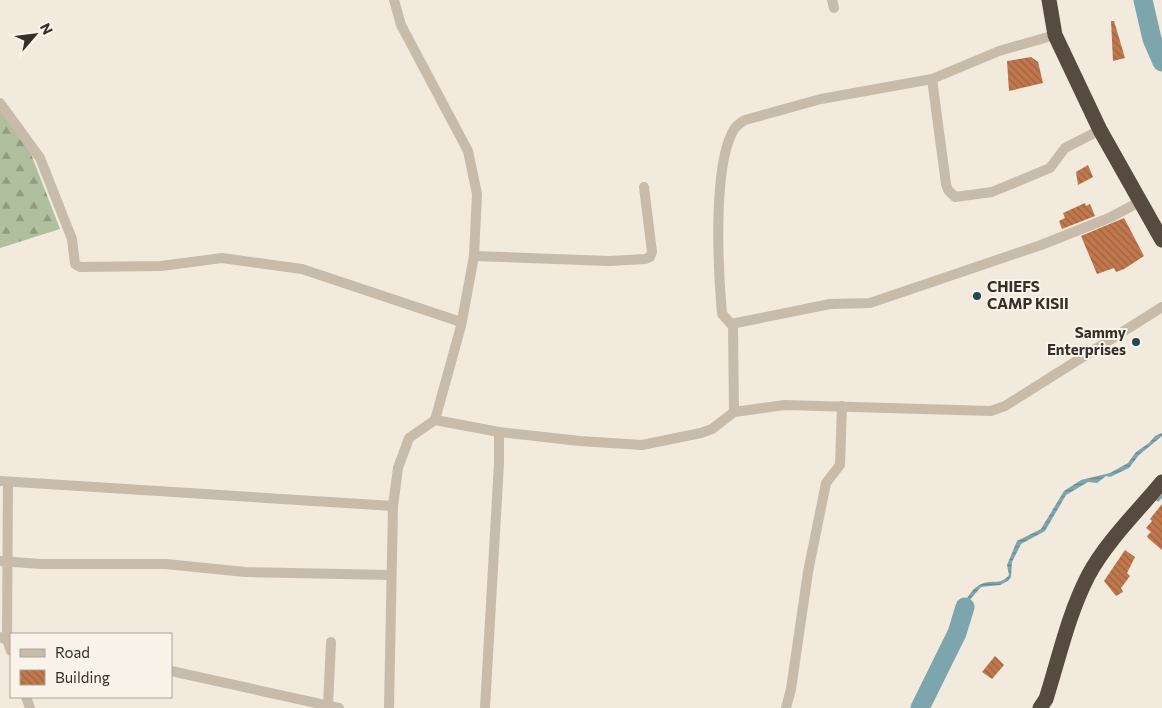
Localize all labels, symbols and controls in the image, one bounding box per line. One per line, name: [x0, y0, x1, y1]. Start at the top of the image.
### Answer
north arrow: [10, 10, 60, 60]
text: N: [37, 20, 57, 37]
place label: CHIEFS CAMP KISII: [987, 277, 1069, 312]
marker: CHIEFS CAMP KISII: [971, 290, 983, 302]
place label: Sammy Enterprises: [1047, 323, 1127, 358]
marker: Sammy Enterprises: [1130, 336, 1142, 348]
legend: [10, 633, 172, 698]
text: Road: [55, 643, 90, 661]
text: Building: [55, 668, 110, 686]

